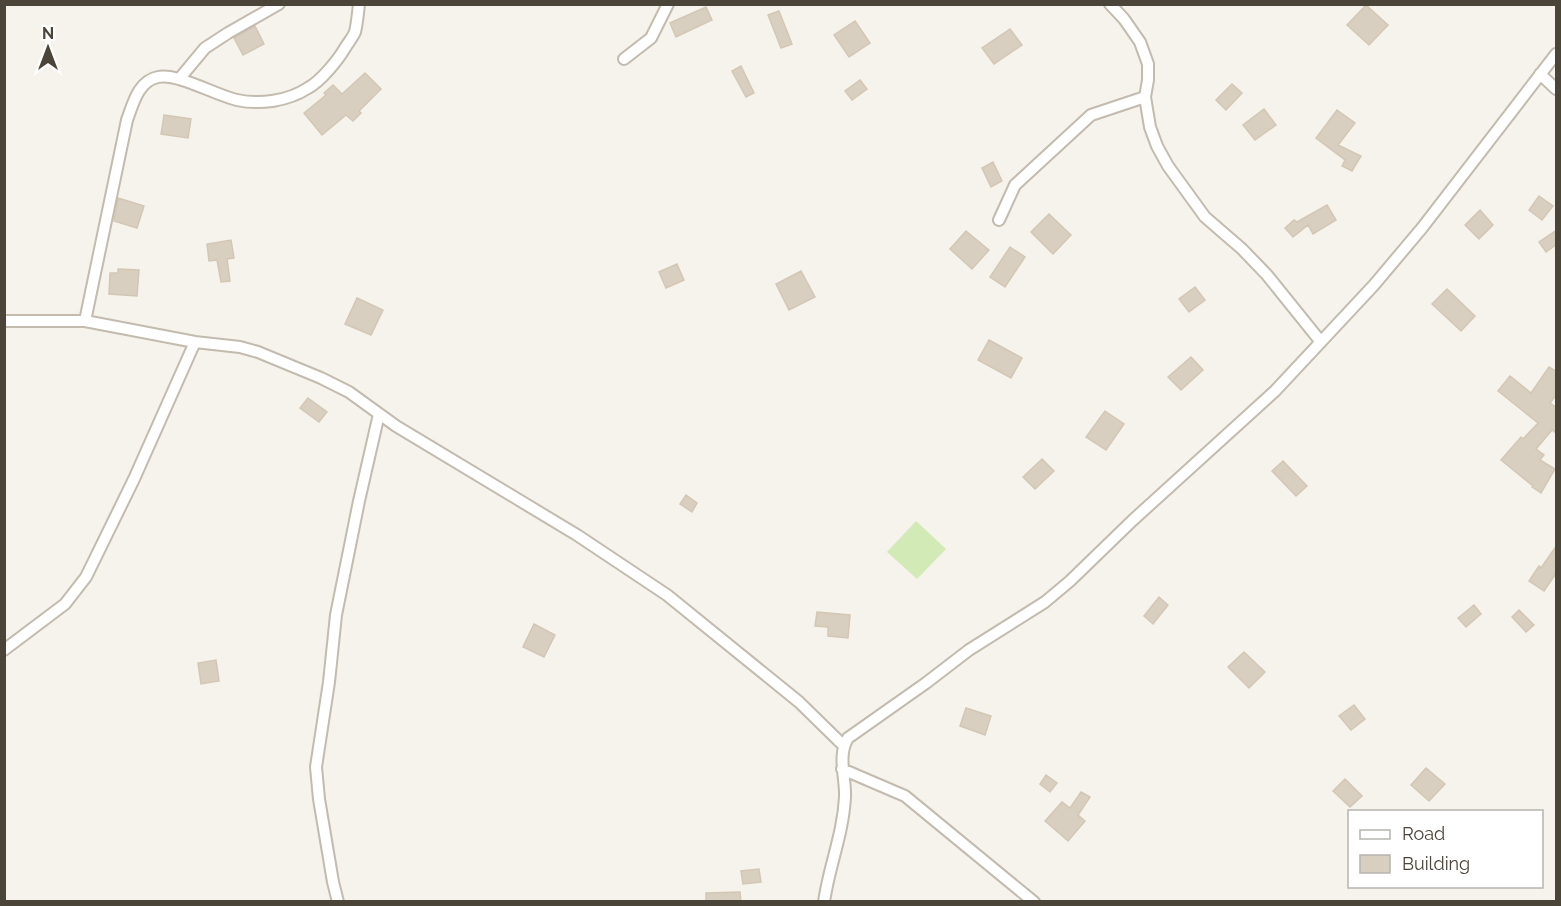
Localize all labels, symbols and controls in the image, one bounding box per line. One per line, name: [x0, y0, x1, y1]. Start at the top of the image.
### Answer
north arrow: [18, 18, 78, 78]
text: N: [42, 24, 54, 43]
legend: [1348, 810, 1543, 888]
text: Road: [1402, 823, 1445, 844]
text: Building: [1402, 853, 1470, 874]

